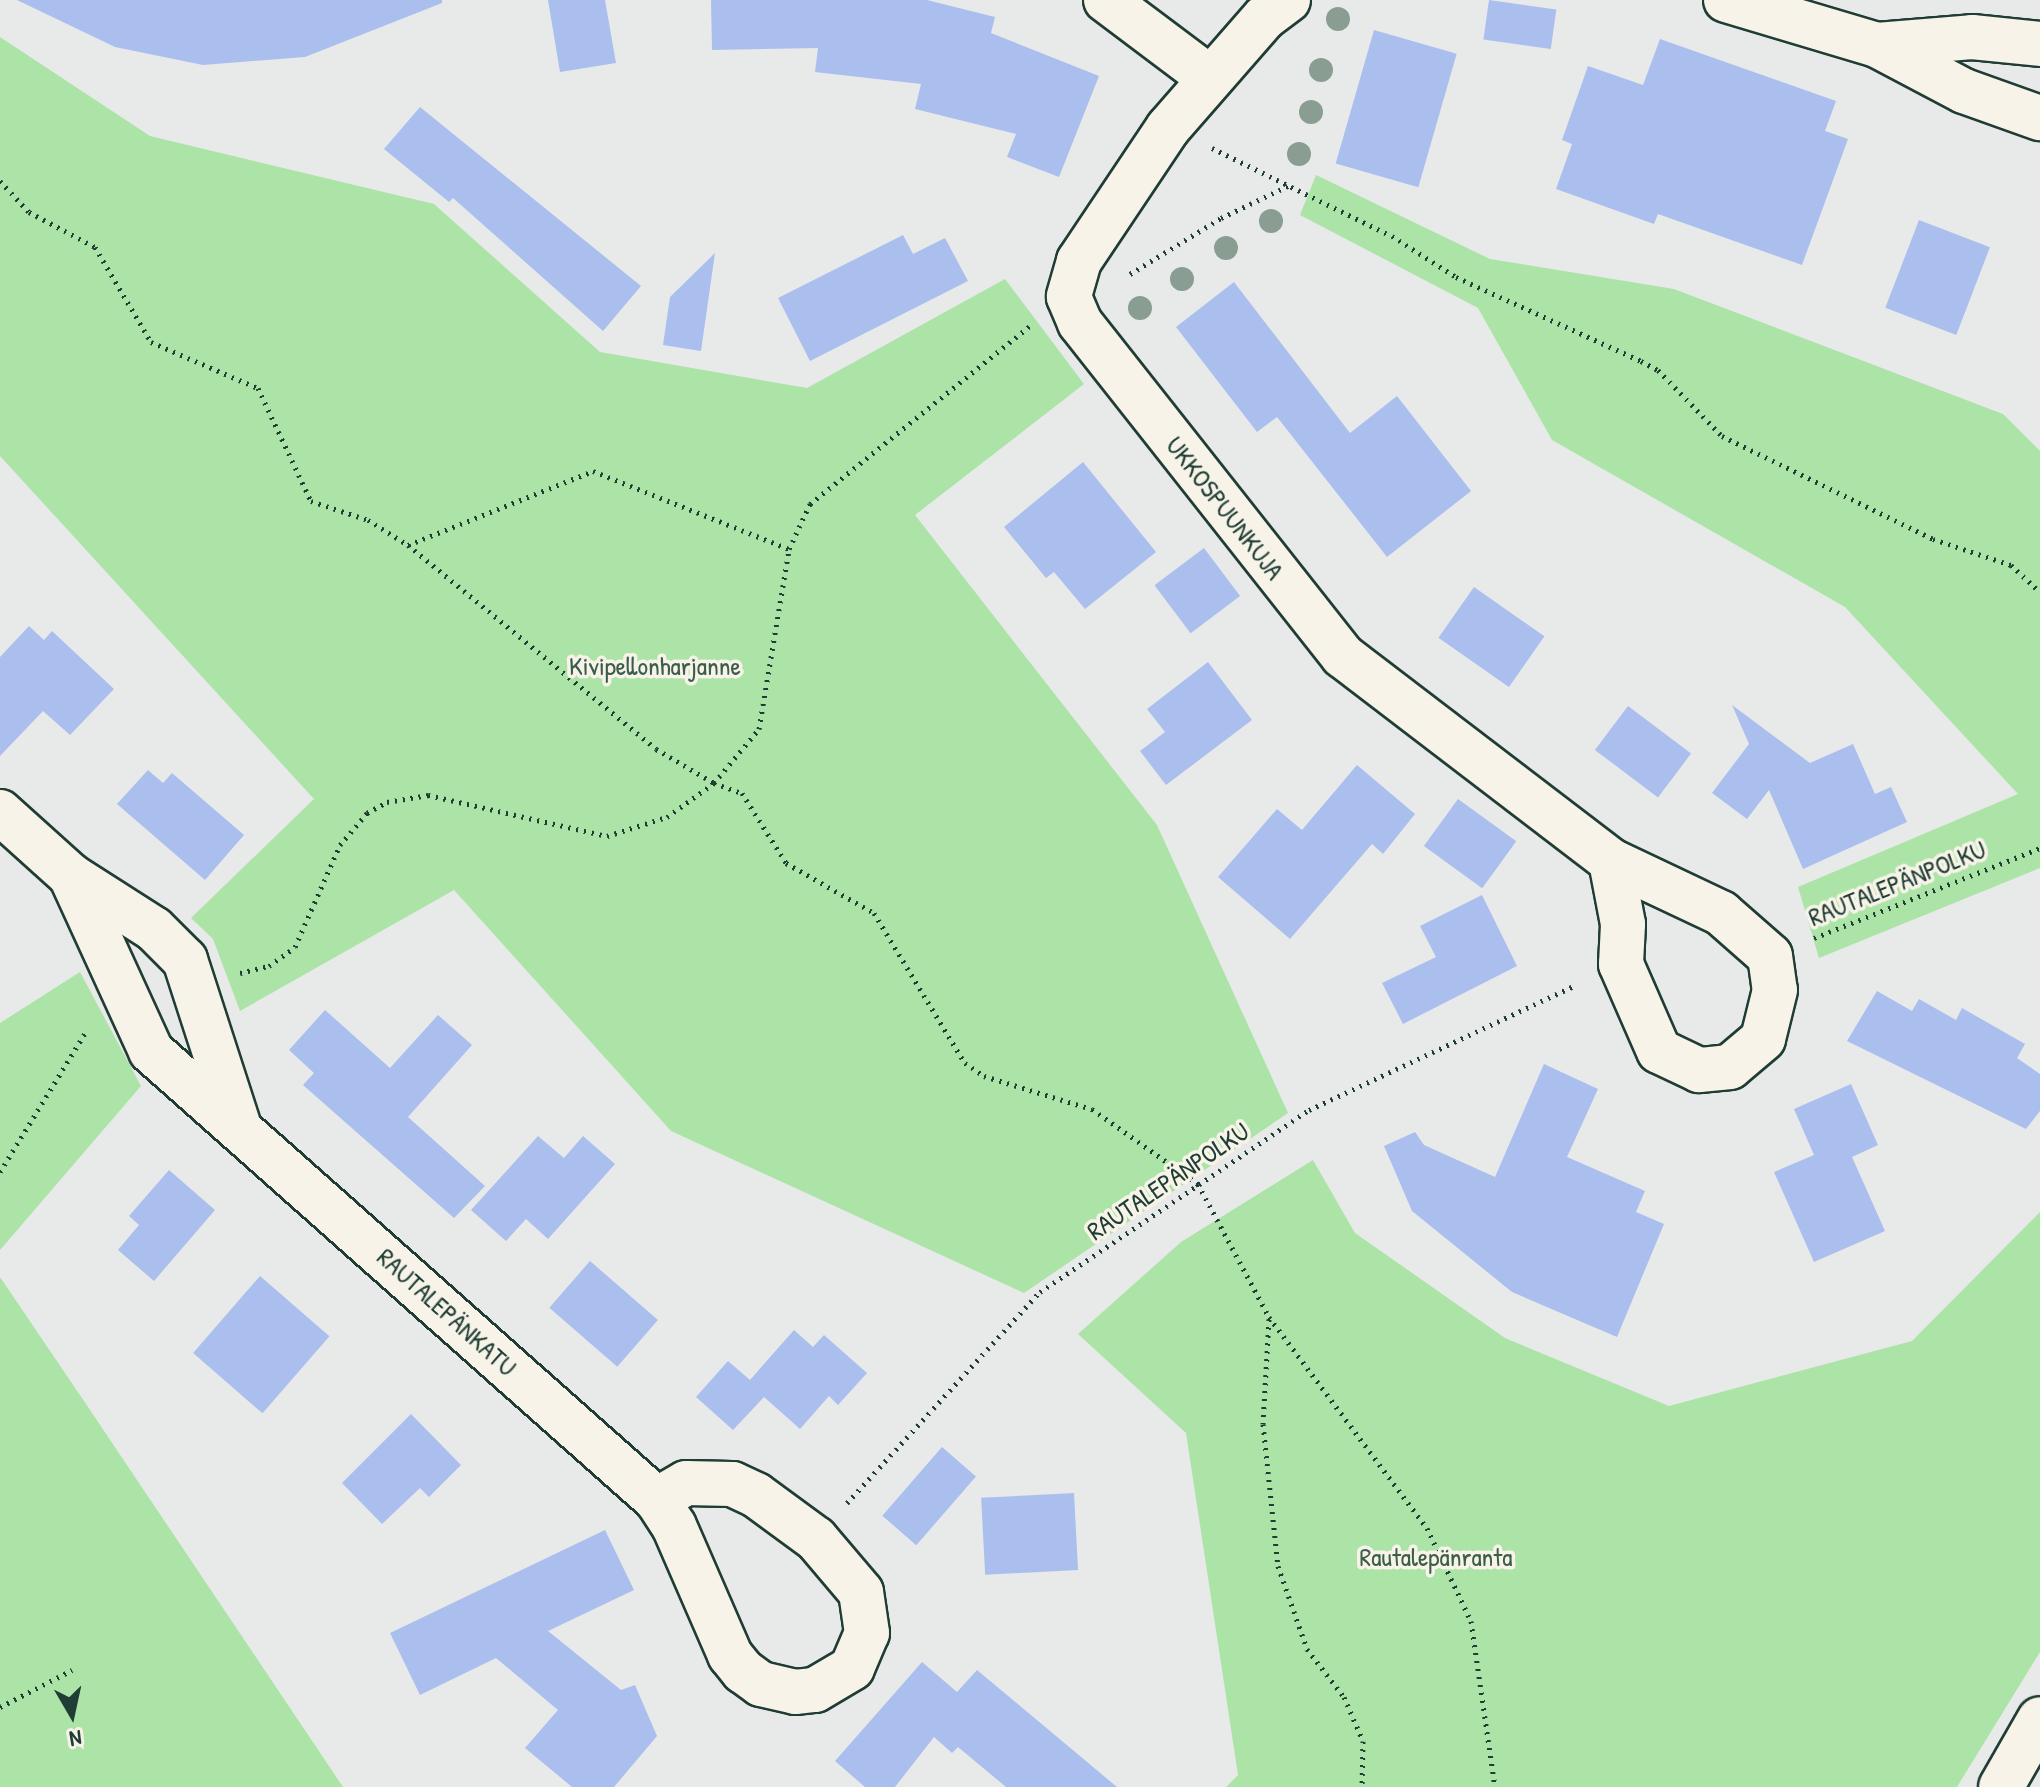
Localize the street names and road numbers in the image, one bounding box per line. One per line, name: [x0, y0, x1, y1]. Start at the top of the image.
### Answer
street label: UKKOSPUUNKUJA: [1159, 430, 1291, 586]
street label: RAUTALEPÄNPOLKU: [1804, 833, 1990, 933]
street label: RAUTALEPÄNPOLKU: [1081, 1115, 1255, 1247]
street label: RAUTALEPÄNKATU: [371, 1241, 523, 1383]

